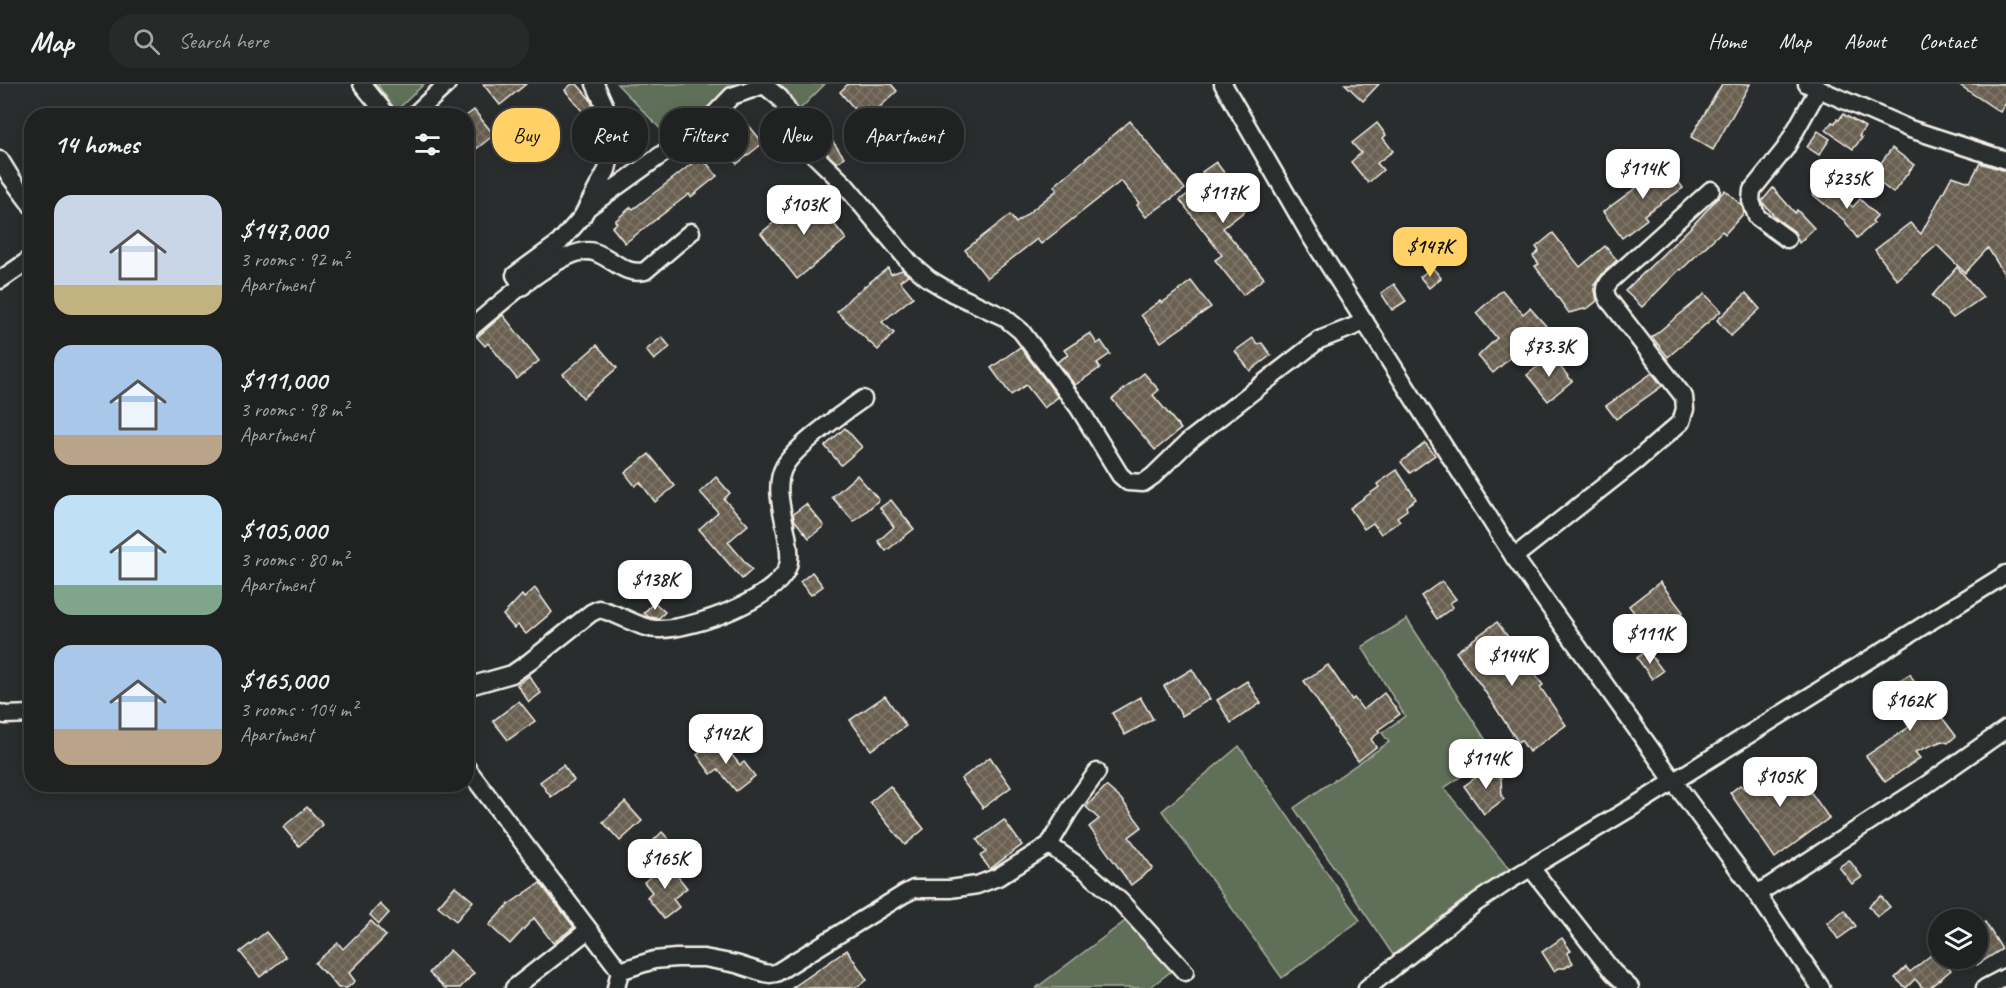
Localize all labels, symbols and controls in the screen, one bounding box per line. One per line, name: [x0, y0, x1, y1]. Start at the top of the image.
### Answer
search box: [109, 14, 529, 68]
text: Map: [30, 24, 73, 59]
icon: search: [130, 25, 163, 58]
text: Search here: [178, 27, 268, 55]
text: Home: [1708, 28, 1746, 54]
text: Map: [1779, 28, 1811, 54]
text: About: [1844, 28, 1886, 54]
text: Contact: [1919, 28, 1976, 54]
chip: Buy: [492, 108, 560, 162]
chip: Rent: [572, 108, 648, 162]
chip: Filters: [660, 108, 748, 162]
chip: New: [760, 108, 832, 162]
chip: Apartment: [844, 108, 964, 162]
text: 14 homes: [54, 128, 139, 161]
icon: filters: [411, 128, 444, 161]
pin: $114K: [1601, 149, 1685, 200]
text: $114K: [1620, 156, 1666, 181]
pin: $235K: [1805, 159, 1889, 210]
text: $235K: [1824, 166, 1870, 191]
pin: $117K: [1181, 173, 1265, 224]
text: $117K: [1200, 180, 1246, 205]
pin: $103K: [762, 185, 846, 236]
text: $103K: [781, 192, 827, 217]
text: $147,000: [240, 214, 327, 247]
icon: home: [102, 219, 174, 291]
pin: $147K: [1388, 227, 1472, 278]
text: $147K: [1407, 234, 1453, 259]
text: 3 rooms · 92 m²: [240, 247, 348, 272]
text: Apartment: [240, 272, 313, 297]
pin: $73.3K: [1500, 327, 1598, 378]
text: $73.3K: [1524, 334, 1574, 359]
text: $111,000: [240, 364, 327, 397]
icon: home: [102, 369, 174, 441]
text: 3 rooms · 98 m²: [240, 397, 348, 422]
text: Apartment: [240, 422, 313, 447]
text: $105,000: [240, 514, 327, 547]
icon: home: [102, 519, 174, 591]
text: 3 rooms · 80 m²: [240, 547, 348, 572]
pin: $138K: [613, 560, 697, 611]
text: $138K: [632, 567, 678, 592]
text: Apartment: [240, 572, 313, 597]
pin: $111K: [1608, 614, 1692, 665]
text: $111K: [1627, 621, 1673, 646]
pin: $144K: [1470, 636, 1554, 687]
text: $144K: [1489, 643, 1535, 668]
text: $165,000: [240, 664, 327, 697]
icon: home: [102, 669, 174, 741]
pin: $162K: [1868, 681, 1952, 732]
text: $162K: [1887, 688, 1933, 713]
text: 3 rooms · 104 m²: [240, 697, 357, 722]
pin: $142K: [684, 714, 768, 765]
text: $142K: [703, 721, 749, 746]
text: Apartment: [240, 722, 313, 747]
pin: $114K: [1444, 739, 1528, 790]
text: $114K: [1463, 746, 1509, 771]
pin: $105K: [1738, 757, 1822, 808]
text: $105K: [1757, 764, 1803, 789]
pin: $165K: [623, 839, 707, 890]
text: $165K: [642, 846, 688, 871]
map controls: [1928, 909, 1988, 969]
button: layers: [1928, 909, 1988, 969]

